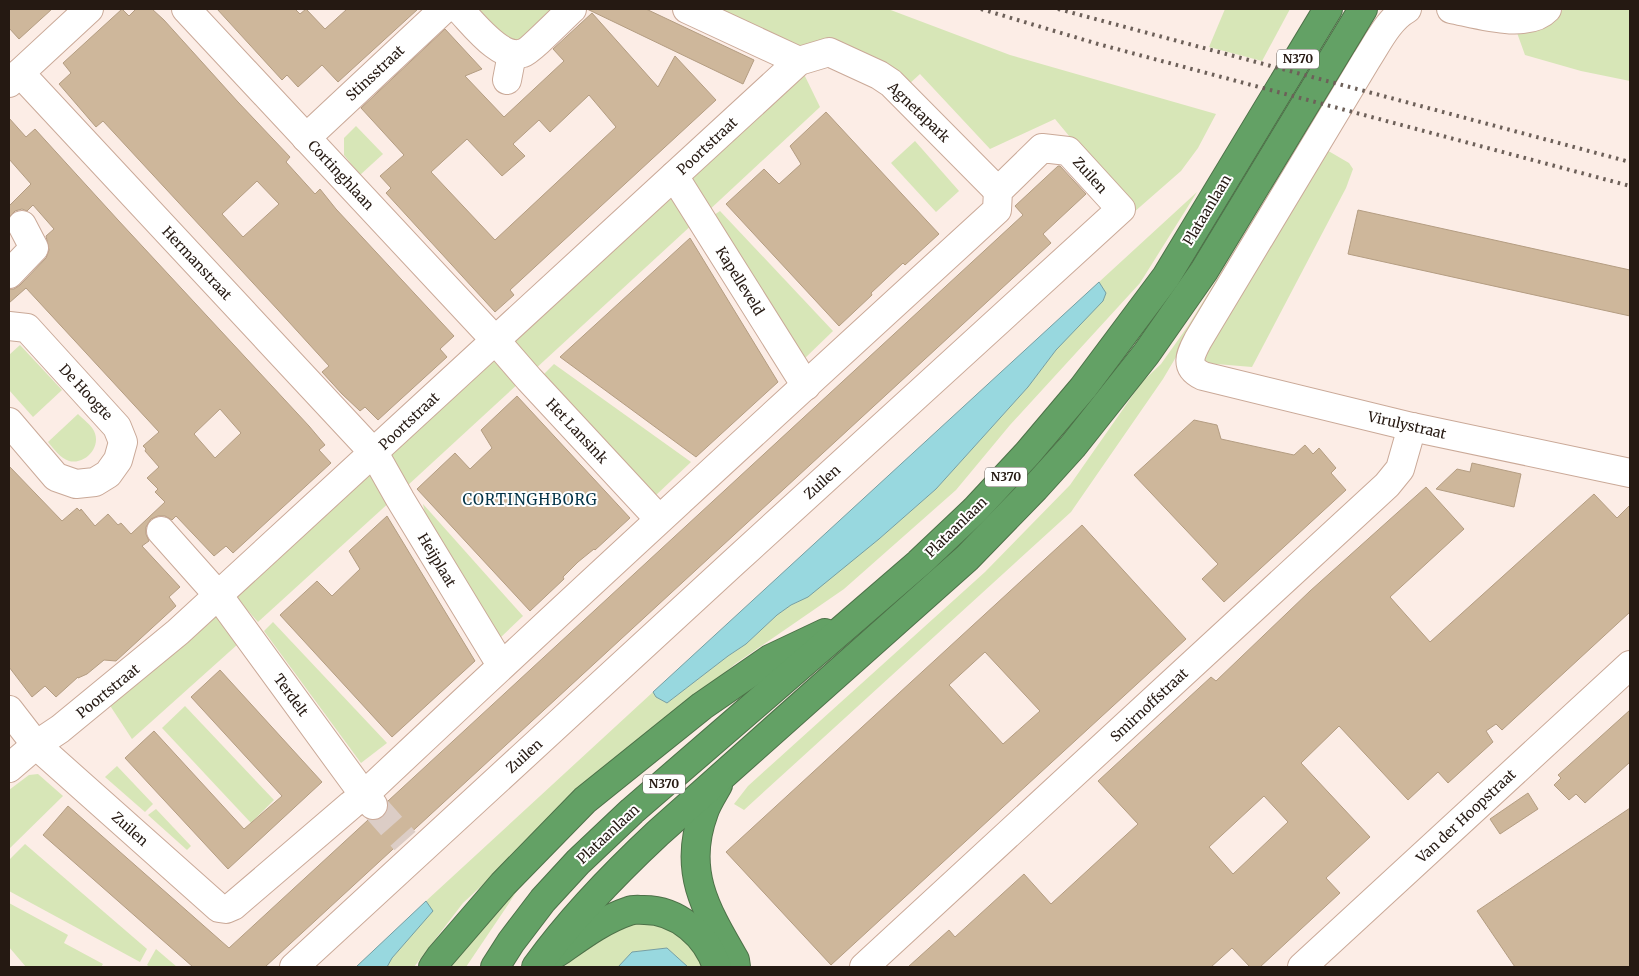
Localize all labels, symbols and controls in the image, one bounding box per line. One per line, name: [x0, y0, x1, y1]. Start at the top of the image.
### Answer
street label: Stinsstraat: [342, 41, 408, 105]
road number: N370: [1277, 50, 1319, 68]
street label: Agnetapark: [884, 77, 954, 146]
street label: Poortstraat: [673, 113, 741, 179]
street label: Cortinghlaan: [304, 136, 378, 214]
street label: Zuilen: [1069, 153, 1111, 197]
street label: Plataanlaan: [1179, 171, 1235, 249]
street label: Hermanstraat: [158, 222, 236, 304]
street label: Kapelleveld: [712, 243, 768, 319]
street label: De Hoogte: [55, 360, 117, 424]
street label: Poortstraat: [375, 388, 443, 454]
street label: Het Lansink: [542, 395, 612, 467]
street label: Virulystraat: [1365, 407, 1449, 443]
street label: Zuilen: [800, 461, 844, 503]
road number: N370: [985, 468, 1027, 487]
district label: CORTINGHBORG: [462, 490, 598, 509]
street label: Plataanlaan: [921, 493, 991, 561]
street label: Heijplaat: [414, 530, 460, 591]
street label: Poortstraat: [73, 660, 144, 722]
street label: Smirnoffstraat: [1106, 664, 1192, 746]
street label: Terdelt: [270, 670, 313, 720]
street label: Zuilen: [502, 735, 546, 777]
street label: Van der Hoopstraat: [1412, 765, 1520, 867]
road number: N370: [643, 774, 685, 794]
street label: Plataanlaan: [573, 800, 643, 868]
street label: Zuilen: [108, 808, 152, 850]

